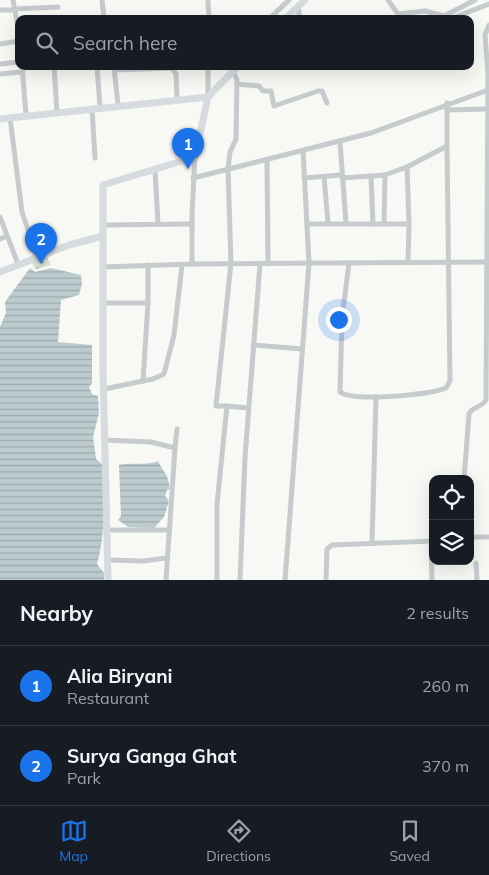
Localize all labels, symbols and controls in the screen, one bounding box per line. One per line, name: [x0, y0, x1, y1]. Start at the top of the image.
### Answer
search box: [15, 15, 474, 70]
icon: search: [33, 29, 61, 57]
text: Search here: [73, 31, 177, 55]
pin: 1: [172, 128, 204, 169]
pin: 2: [25, 223, 57, 264]
your location: [326, 307, 352, 333]
map controls: [429, 475, 474, 565]
button: locate: [429, 475, 474, 520]
button: layers: [429, 520, 474, 565]
text: Nearby: [20, 600, 93, 626]
text: 2 results: [406, 603, 469, 623]
text: Alia Biryani: [67, 664, 173, 688]
text: 1: [31, 676, 41, 696]
text: 260 m: [422, 676, 469, 696]
text: Restaurant: [67, 688, 149, 708]
text: Surya Ganga Ghat: [67, 744, 236, 768]
text: 2: [31, 756, 41, 776]
text: 370 m: [422, 756, 469, 776]
text: Park: [67, 768, 101, 788]
tab: Map: [59, 817, 88, 865]
tab: Directions: [206, 817, 271, 865]
tab: Saved: [389, 817, 430, 865]

